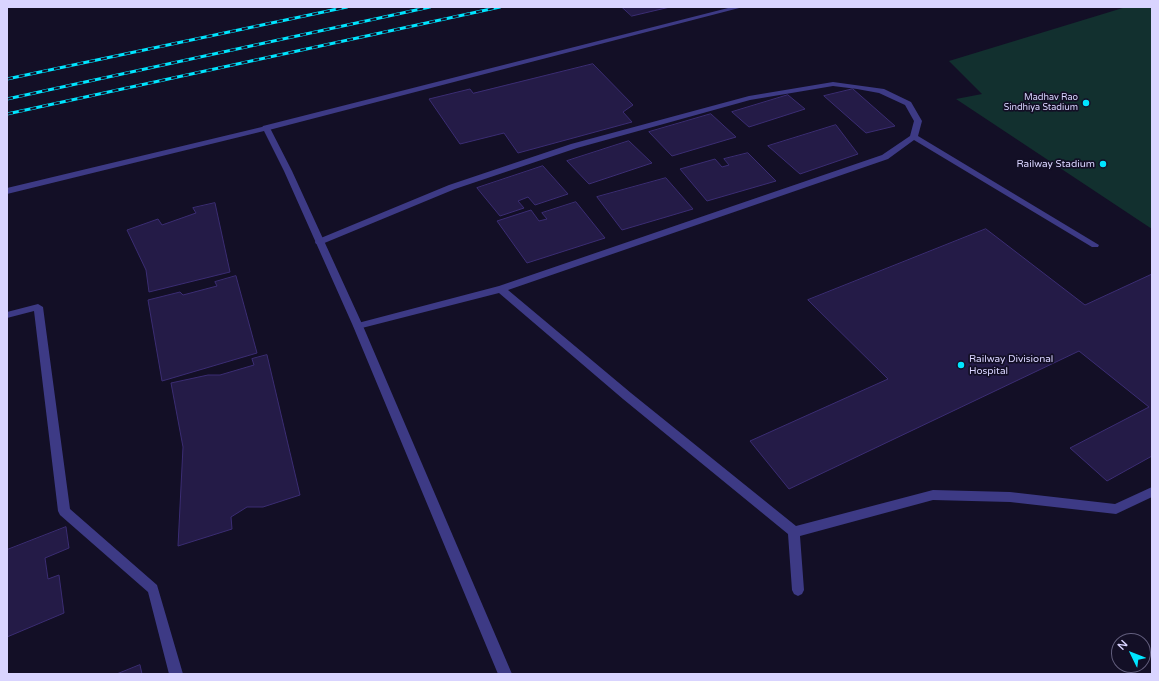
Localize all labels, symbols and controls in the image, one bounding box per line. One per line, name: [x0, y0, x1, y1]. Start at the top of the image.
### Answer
place label: Madhav Rao Sindhiya Stadium: [1004, 93, 1078, 114]
marker: Madhav Rao Sindhiya Stadium: [1081, 98, 1091, 108]
place label: Railway Stadium: [1016, 158, 1095, 170]
marker: Railway Stadium: [1098, 159, 1108, 169]
place label: Railway Divisional Hospital: [969, 353, 1053, 376]
marker: Railway Divisional Hospital: [956, 360, 966, 370]
north arrow: [1111, 633, 1151, 673]
text: N: [1115, 637, 1130, 653]

